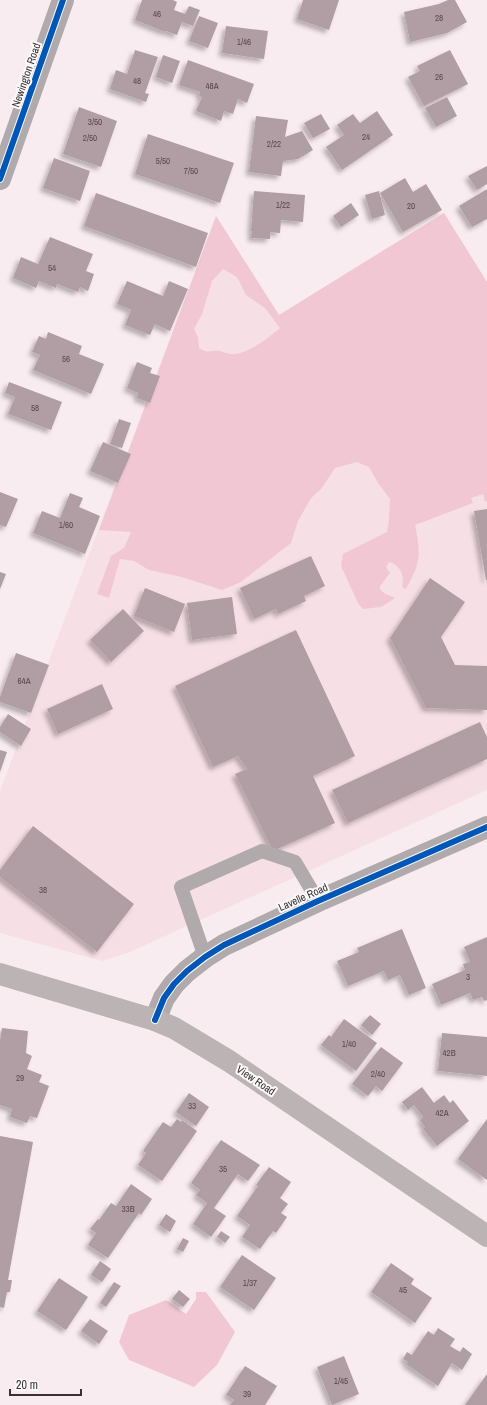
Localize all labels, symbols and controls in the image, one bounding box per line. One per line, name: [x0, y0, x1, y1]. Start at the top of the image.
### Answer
house number: 46: [153, 8, 161, 20]
house number: 28: [435, 12, 443, 24]
house number: 1/46: [237, 36, 251, 48]
street label: Newington Road: [8, 41, 44, 109]
house number: 26: [435, 71, 443, 83]
house number: 48: [133, 75, 141, 87]
house number: 48A: [205, 80, 219, 92]
house number: 3/50: [88, 116, 102, 128]
house number: 24: [362, 131, 370, 143]
house number: 2/50: [83, 132, 97, 144]
house number: 2/22: [267, 138, 281, 150]
house number: 5/50: [156, 155, 170, 167]
house number: 7/50: [184, 165, 198, 177]
house number: 1/22: [276, 199, 290, 211]
house number: 20: [407, 200, 415, 212]
house number: 54: [48, 262, 56, 274]
house number: 56: [62, 353, 70, 365]
house number: 58: [31, 402, 39, 414]
house number: 1/60: [59, 519, 73, 531]
house number: 64A: [17, 675, 31, 687]
street label: Lavelle Road: [276, 880, 330, 914]
house number: 38: [39, 884, 47, 896]
house number: 3: [466, 971, 470, 983]
house number: 1/40: [342, 1038, 356, 1050]
house number: 42B: [442, 1047, 456, 1059]
street label: View Road: [234, 1062, 278, 1098]
house number: 2/40: [371, 1068, 385, 1080]
house number: 29: [16, 1072, 24, 1084]
house number: 33: [188, 1100, 196, 1112]
house number: 42A: [435, 1107, 449, 1119]
house number: 35: [219, 1163, 227, 1175]
house number: 33B: [121, 1203, 135, 1215]
house number: 1/37: [243, 1277, 257, 1289]
house number: 45: [399, 1284, 407, 1296]
scale bar: [10, 1371, 81, 1397]
house number: 1/45: [334, 1375, 348, 1387]
text: 20 m: [16, 1377, 38, 1393]
house number: 39: [243, 1388, 251, 1400]

